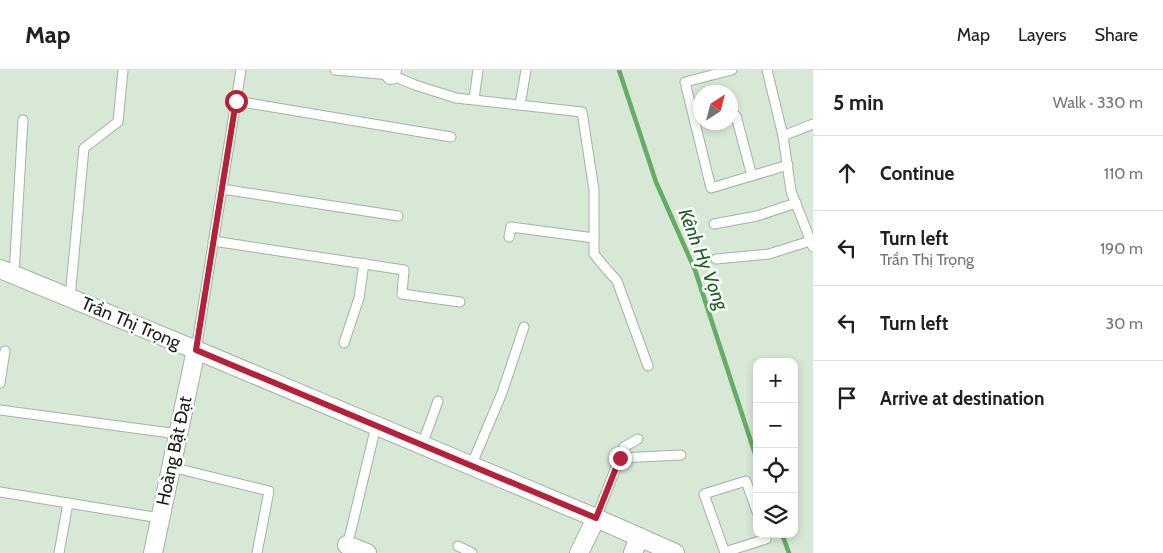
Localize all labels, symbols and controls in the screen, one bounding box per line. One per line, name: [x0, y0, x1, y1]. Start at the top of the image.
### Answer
text: Map: [25, 20, 71, 49]
text: Map: [957, 24, 990, 46]
text: Layers: [1018, 24, 1067, 46]
text: Share: [1095, 24, 1138, 46]
north arrow: [693, 85, 738, 130]
route start: [225, 90, 248, 113]
text: 5 min: [833, 90, 884, 115]
text: Walk · 330 m: [1053, 93, 1143, 112]
icon: ahead: [833, 159, 861, 187]
text: Continue: [880, 162, 954, 185]
text: 110 m: [1104, 164, 1143, 183]
water label: Kênh Hy Vọng: [674, 205, 734, 314]
text: Turn left: [880, 227, 948, 250]
icon: left: [833, 234, 861, 262]
text: 190 m: [1100, 239, 1143, 258]
text: Trần Thị Trọng: [880, 250, 974, 269]
street label: Trần Thị Trọng: [78, 292, 185, 354]
icon: left: [833, 309, 861, 337]
text: Turn left: [880, 312, 948, 335]
text: 30 m: [1106, 314, 1143, 333]
map controls: [753, 358, 798, 538]
button: +: [753, 358, 798, 403]
icon: arrive: [833, 384, 861, 412]
text: Arrive at destination: [880, 387, 1044, 410]
street label: Hoàng Bật Đạt: [152, 394, 196, 508]
button: −: [753, 403, 798, 448]
route end: [609, 447, 632, 470]
button: locate: [753, 448, 798, 493]
button: layers: [753, 493, 798, 538]

